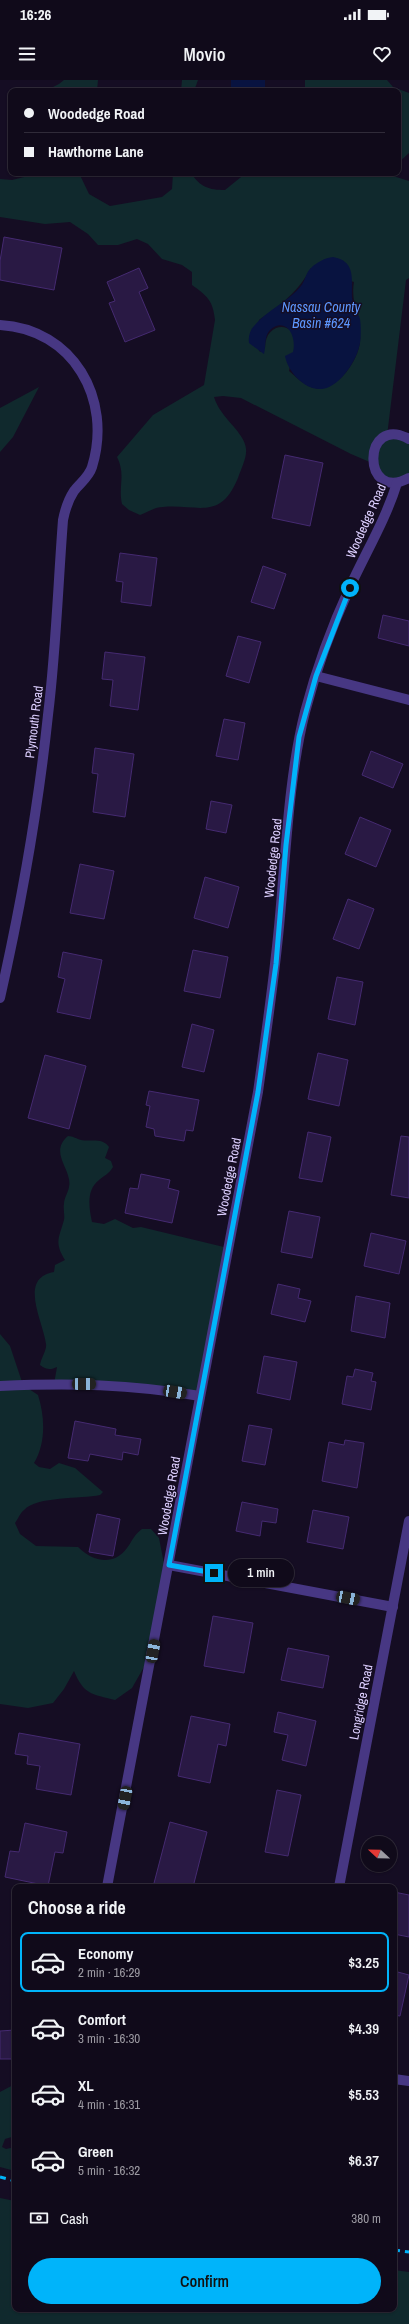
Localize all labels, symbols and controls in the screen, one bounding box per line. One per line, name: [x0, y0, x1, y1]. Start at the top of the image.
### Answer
text: 16:26: [20, 4, 51, 25]
text: Movio: [184, 42, 225, 67]
icon: menu: [16, 43, 38, 65]
icon: heart: [371, 43, 393, 65]
text: Woodedge Road: [48, 103, 145, 124]
text: Hawthorne Lane: [48, 141, 144, 162]
water label: Nassau County Basin #624: [282, 298, 362, 332]
street label: Woodedge Road: [342, 481, 390, 561]
route start: [341, 579, 359, 597]
street label: Plymouth Road: [21, 685, 47, 759]
street label: Woodedge Road: [260, 817, 286, 899]
street label: Woodedge Road: [213, 1136, 245, 1218]
car: [72, 1378, 96, 1390]
car: [162, 1384, 188, 1400]
street label: Woodedge Road: [154, 1455, 184, 1537]
callout: 1 min: [228, 1559, 294, 1587]
route end: [205, 1564, 223, 1582]
text: 1 min: [247, 1564, 275, 1581]
car: [335, 1590, 361, 1606]
car: [145, 1638, 161, 1664]
street label: Longridge Road: [345, 1663, 377, 1741]
car: [117, 1785, 133, 1811]
north arrow: [361, 1836, 397, 1872]
map controls: [361, 1836, 397, 1872]
text: Choose a ride: [28, 1895, 126, 1920]
text: Economy: [78, 1943, 133, 1964]
icon: car: [30, 1944, 66, 1980]
text: $3.25: [348, 1952, 379, 1973]
text: 2 min · 16:29: [78, 1964, 140, 1981]
text: Comfort: [78, 2009, 126, 2030]
icon: car: [30, 2010, 66, 2046]
text: $4.39: [348, 2018, 379, 2039]
text: 3 min · 16:30: [78, 2030, 140, 2047]
text: XL: [78, 2075, 94, 2096]
icon: car: [30, 2076, 66, 2112]
text: $5.53: [348, 2084, 379, 2105]
text: 4 min · 16:31: [78, 2096, 140, 2113]
text: Green: [78, 2141, 114, 2162]
icon: car: [30, 2142, 66, 2178]
text: $6.37: [348, 2150, 379, 2171]
text: 5 min · 16:32: [78, 2162, 140, 2179]
icon: cash: [28, 2207, 50, 2229]
text: Cash: [60, 2208, 89, 2229]
text: 380 m: [351, 2210, 381, 2227]
button: Confirm: [28, 2258, 381, 2304]

